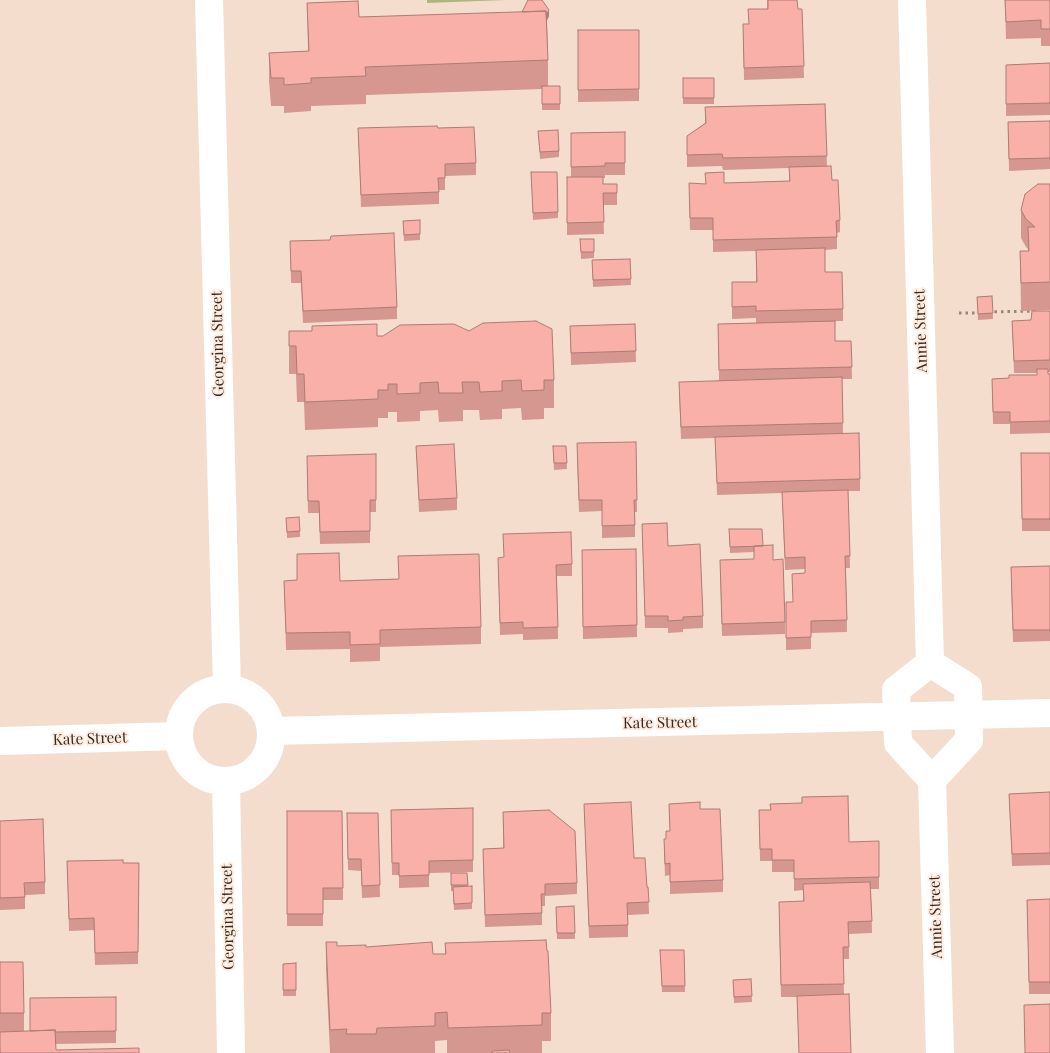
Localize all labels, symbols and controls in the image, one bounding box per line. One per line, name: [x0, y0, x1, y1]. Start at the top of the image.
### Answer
street label: Annie Street: [911, 289, 931, 373]
street label: Georgina Street: [208, 291, 228, 397]
street label: Kate Street: [623, 713, 697, 733]
street label: Kate Street: [53, 729, 127, 749]
street label: Georgina Street: [218, 864, 238, 970]
street label: Annie Street: [926, 875, 946, 959]

